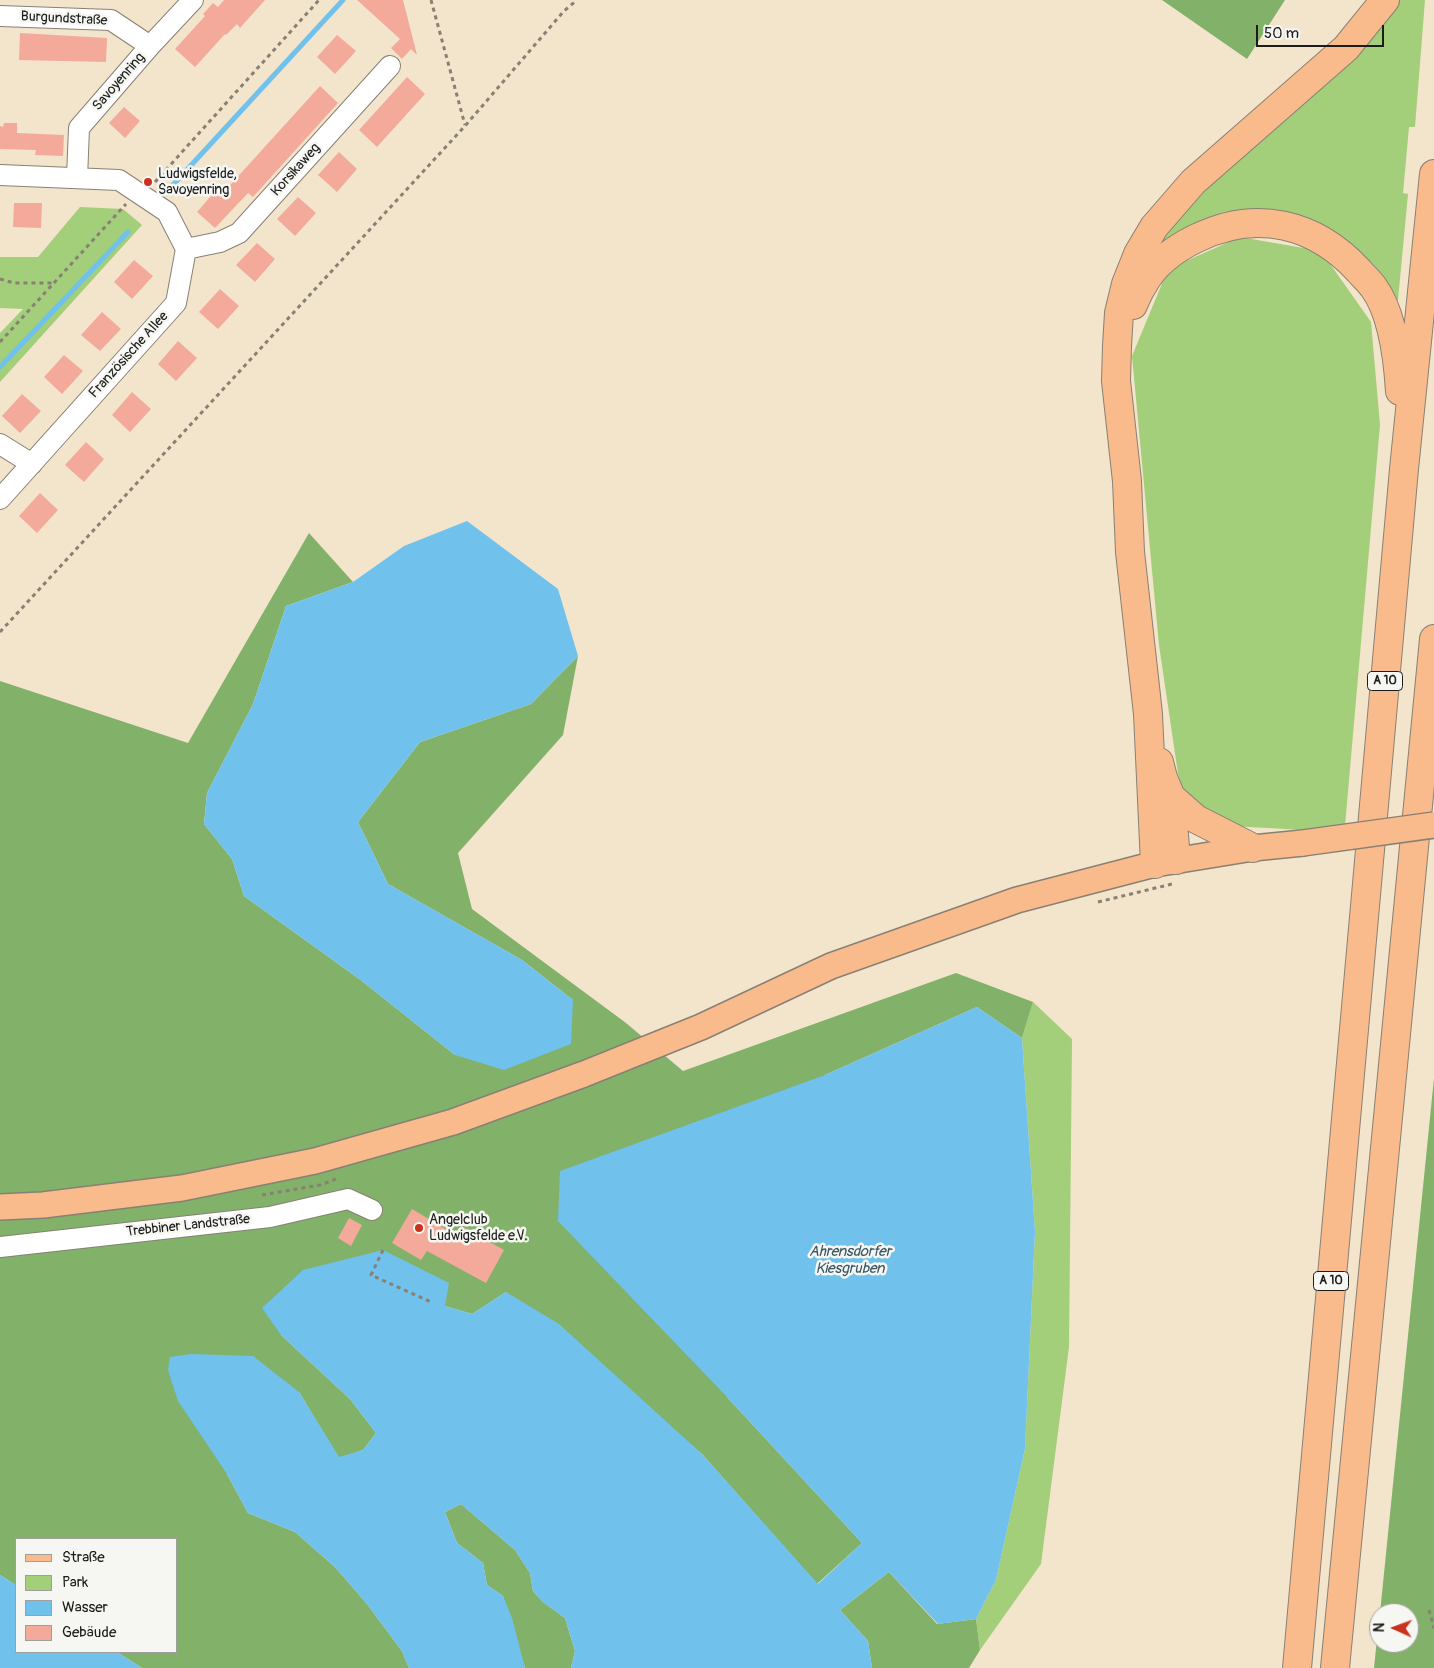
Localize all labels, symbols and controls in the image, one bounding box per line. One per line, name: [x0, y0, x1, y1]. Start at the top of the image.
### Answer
street label: Burgundstraße: [20, 8, 108, 30]
scale bar: [1259, 15, 1386, 47]
text: 50 m: [1264, 24, 1299, 43]
street label: Savoyenring: [89, 50, 149, 114]
street label: Korsikaweg: [268, 140, 324, 200]
place label: Ludwigsfelde, Savoyenring: [158, 166, 237, 198]
marker: Ludwigsfelde, Savoyenring: [142, 176, 154, 188]
street label: Französische Allee: [86, 308, 172, 402]
road number: A 10: [1368, 671, 1402, 690]
street label: Trebbiner Landstraße: [125, 1211, 251, 1241]
place label: Angelclub Ludwigsfelde e.V.: [429, 1212, 528, 1244]
marker: Angelclub Ludwigsfelde e.V.: [413, 1222, 425, 1234]
water label: Ahrensdorfer Kiesgruben: [809, 1243, 891, 1278]
road number: A 10: [1314, 1272, 1348, 1290]
legend: [15, 1538, 178, 1653]
text: Straße: [62, 1548, 105, 1567]
text: Park: [62, 1573, 88, 1592]
text: Wasser: [62, 1598, 108, 1617]
north arrow: [1369, 1603, 1419, 1653]
text: N: [1371, 1622, 1388, 1633]
text: Gebäude: [62, 1623, 116, 1642]

